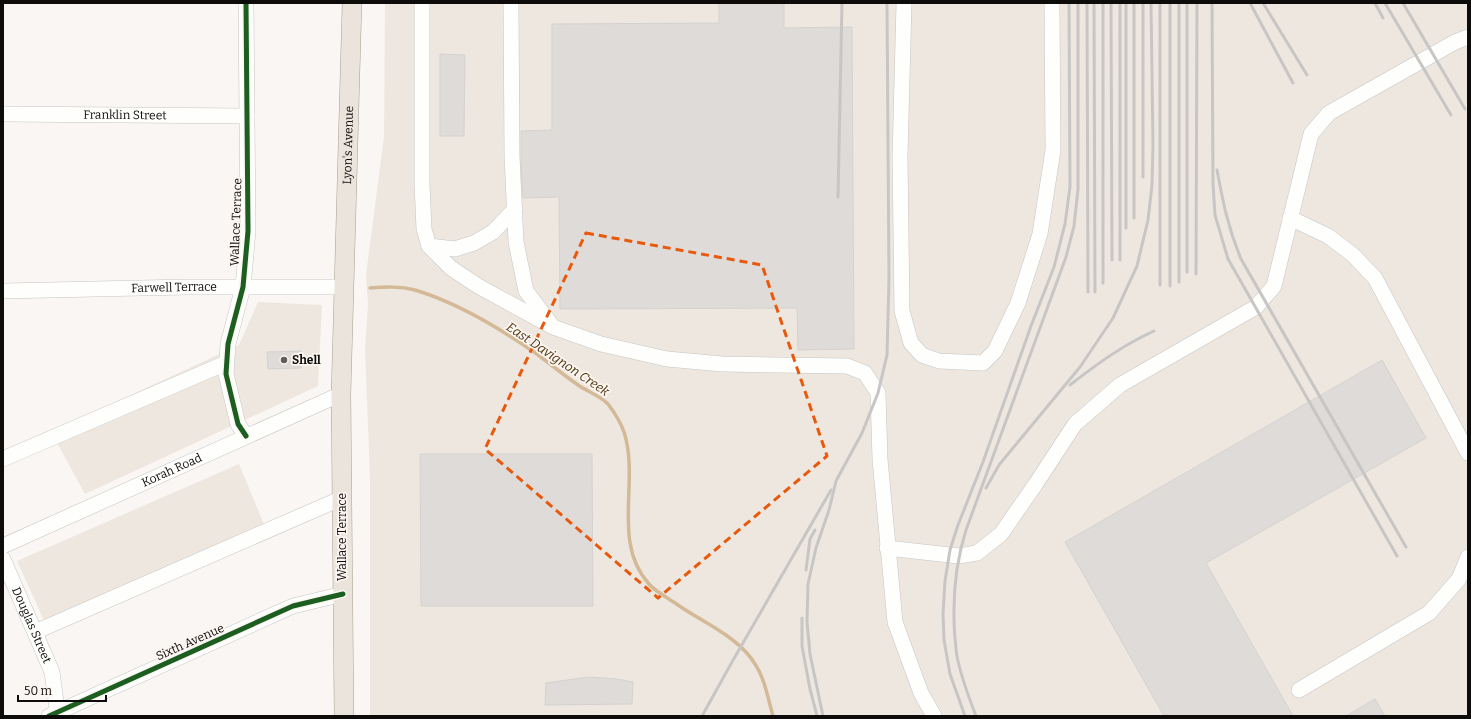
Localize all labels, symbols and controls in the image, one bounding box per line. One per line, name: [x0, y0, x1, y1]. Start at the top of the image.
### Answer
street label: Lyon's Avenue: [340, 106, 356, 185]
street label: Franklin Street: [83, 108, 167, 122]
street label: Wallace Terrace: [227, 178, 245, 266]
street label: Farwell Terrace: [131, 280, 217, 295]
water label: East Davignon Creek: [504, 319, 613, 400]
place label: Shell: [292, 353, 321, 367]
marker: Shell: [279, 355, 289, 365]
street label: Korah Road: [139, 451, 204, 490]
street label: Wallace Terrace: [335, 493, 349, 581]
street label: Douglas Street: [9, 585, 55, 666]
street label: Sixth Avenue: [154, 621, 226, 663]
scale bar: [18, 677, 106, 703]
text: 50 m: [24, 684, 53, 698]

